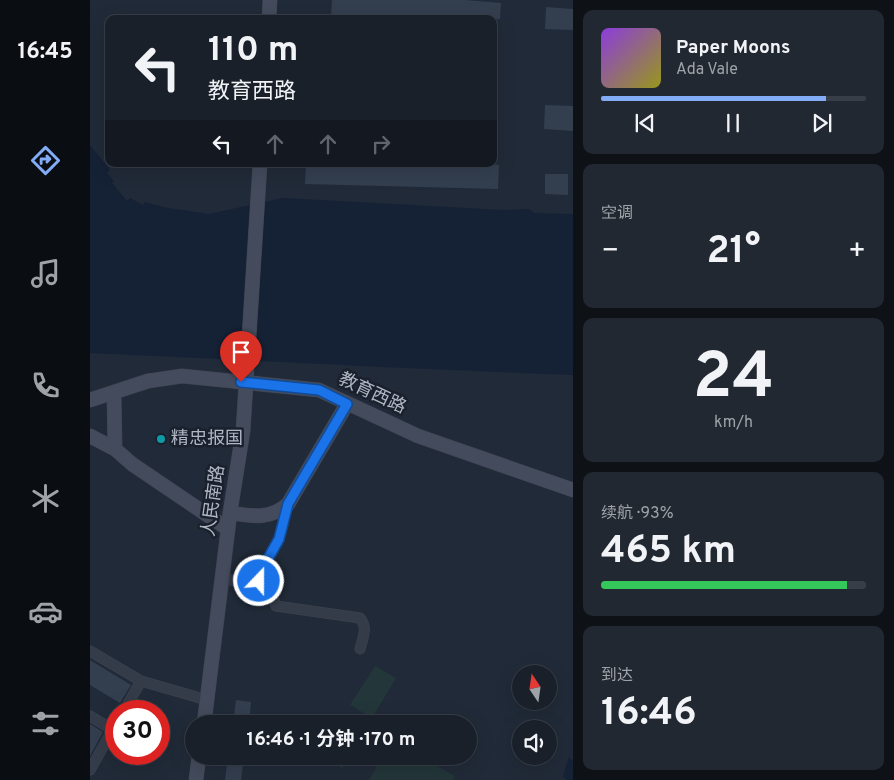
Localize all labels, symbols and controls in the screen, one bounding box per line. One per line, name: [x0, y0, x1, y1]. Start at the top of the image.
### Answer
text: 110 m: [208, 29, 298, 73]
icon: left: [125, 35, 190, 100]
text: Paper Moons: [676, 36, 790, 60]
text: 16:45: [17, 39, 73, 66]
text: Ada Vale: [676, 60, 738, 80]
text: 教育西路: [208, 79, 296, 106]
icon: previous: [631, 109, 659, 137]
icon: pause: [719, 109, 747, 137]
icon: next: [808, 109, 836, 137]
icon: left: [208, 130, 236, 158]
icon: ahead: [261, 130, 289, 158]
icon: ahead: [314, 130, 342, 158]
icon: right: [367, 130, 395, 158]
icon: directions: [28, 143, 63, 178]
text: 空调: [601, 204, 633, 224]
text: 21°: [706, 228, 761, 277]
text: −: [601, 234, 619, 270]
text: +: [848, 234, 866, 270]
icon: music: [28, 256, 63, 291]
pin: [220, 331, 262, 382]
icon: arrive: [227, 338, 255, 366]
text: 24: [693, 339, 774, 421]
icon: phone: [28, 368, 63, 403]
street label: 教育西路: [335, 368, 409, 420]
text: km/h: [714, 413, 753, 433]
place label: 精忠报国: [171, 428, 243, 451]
marker: 精忠报国: [155, 433, 167, 445]
street label: 人民南路: [198, 464, 230, 538]
icon: climate: [28, 481, 63, 516]
text: 续航 · 93%: [601, 504, 674, 524]
text: 465 km: [601, 528, 736, 577]
position arrow: [232, 554, 284, 606]
icon: car: [28, 594, 63, 629]
north arrow: [512, 665, 558, 710]
map controls: [512, 665, 557, 765]
text: 到达: [601, 666, 633, 686]
text: 16:46: [601, 690, 697, 739]
speed limit sign: 30: [105, 700, 170, 765]
icon: filters: [28, 706, 63, 741]
button: sound: [512, 720, 557, 765]
text: 16:46 · 1 分钟 · 170 m: [247, 728, 415, 752]

